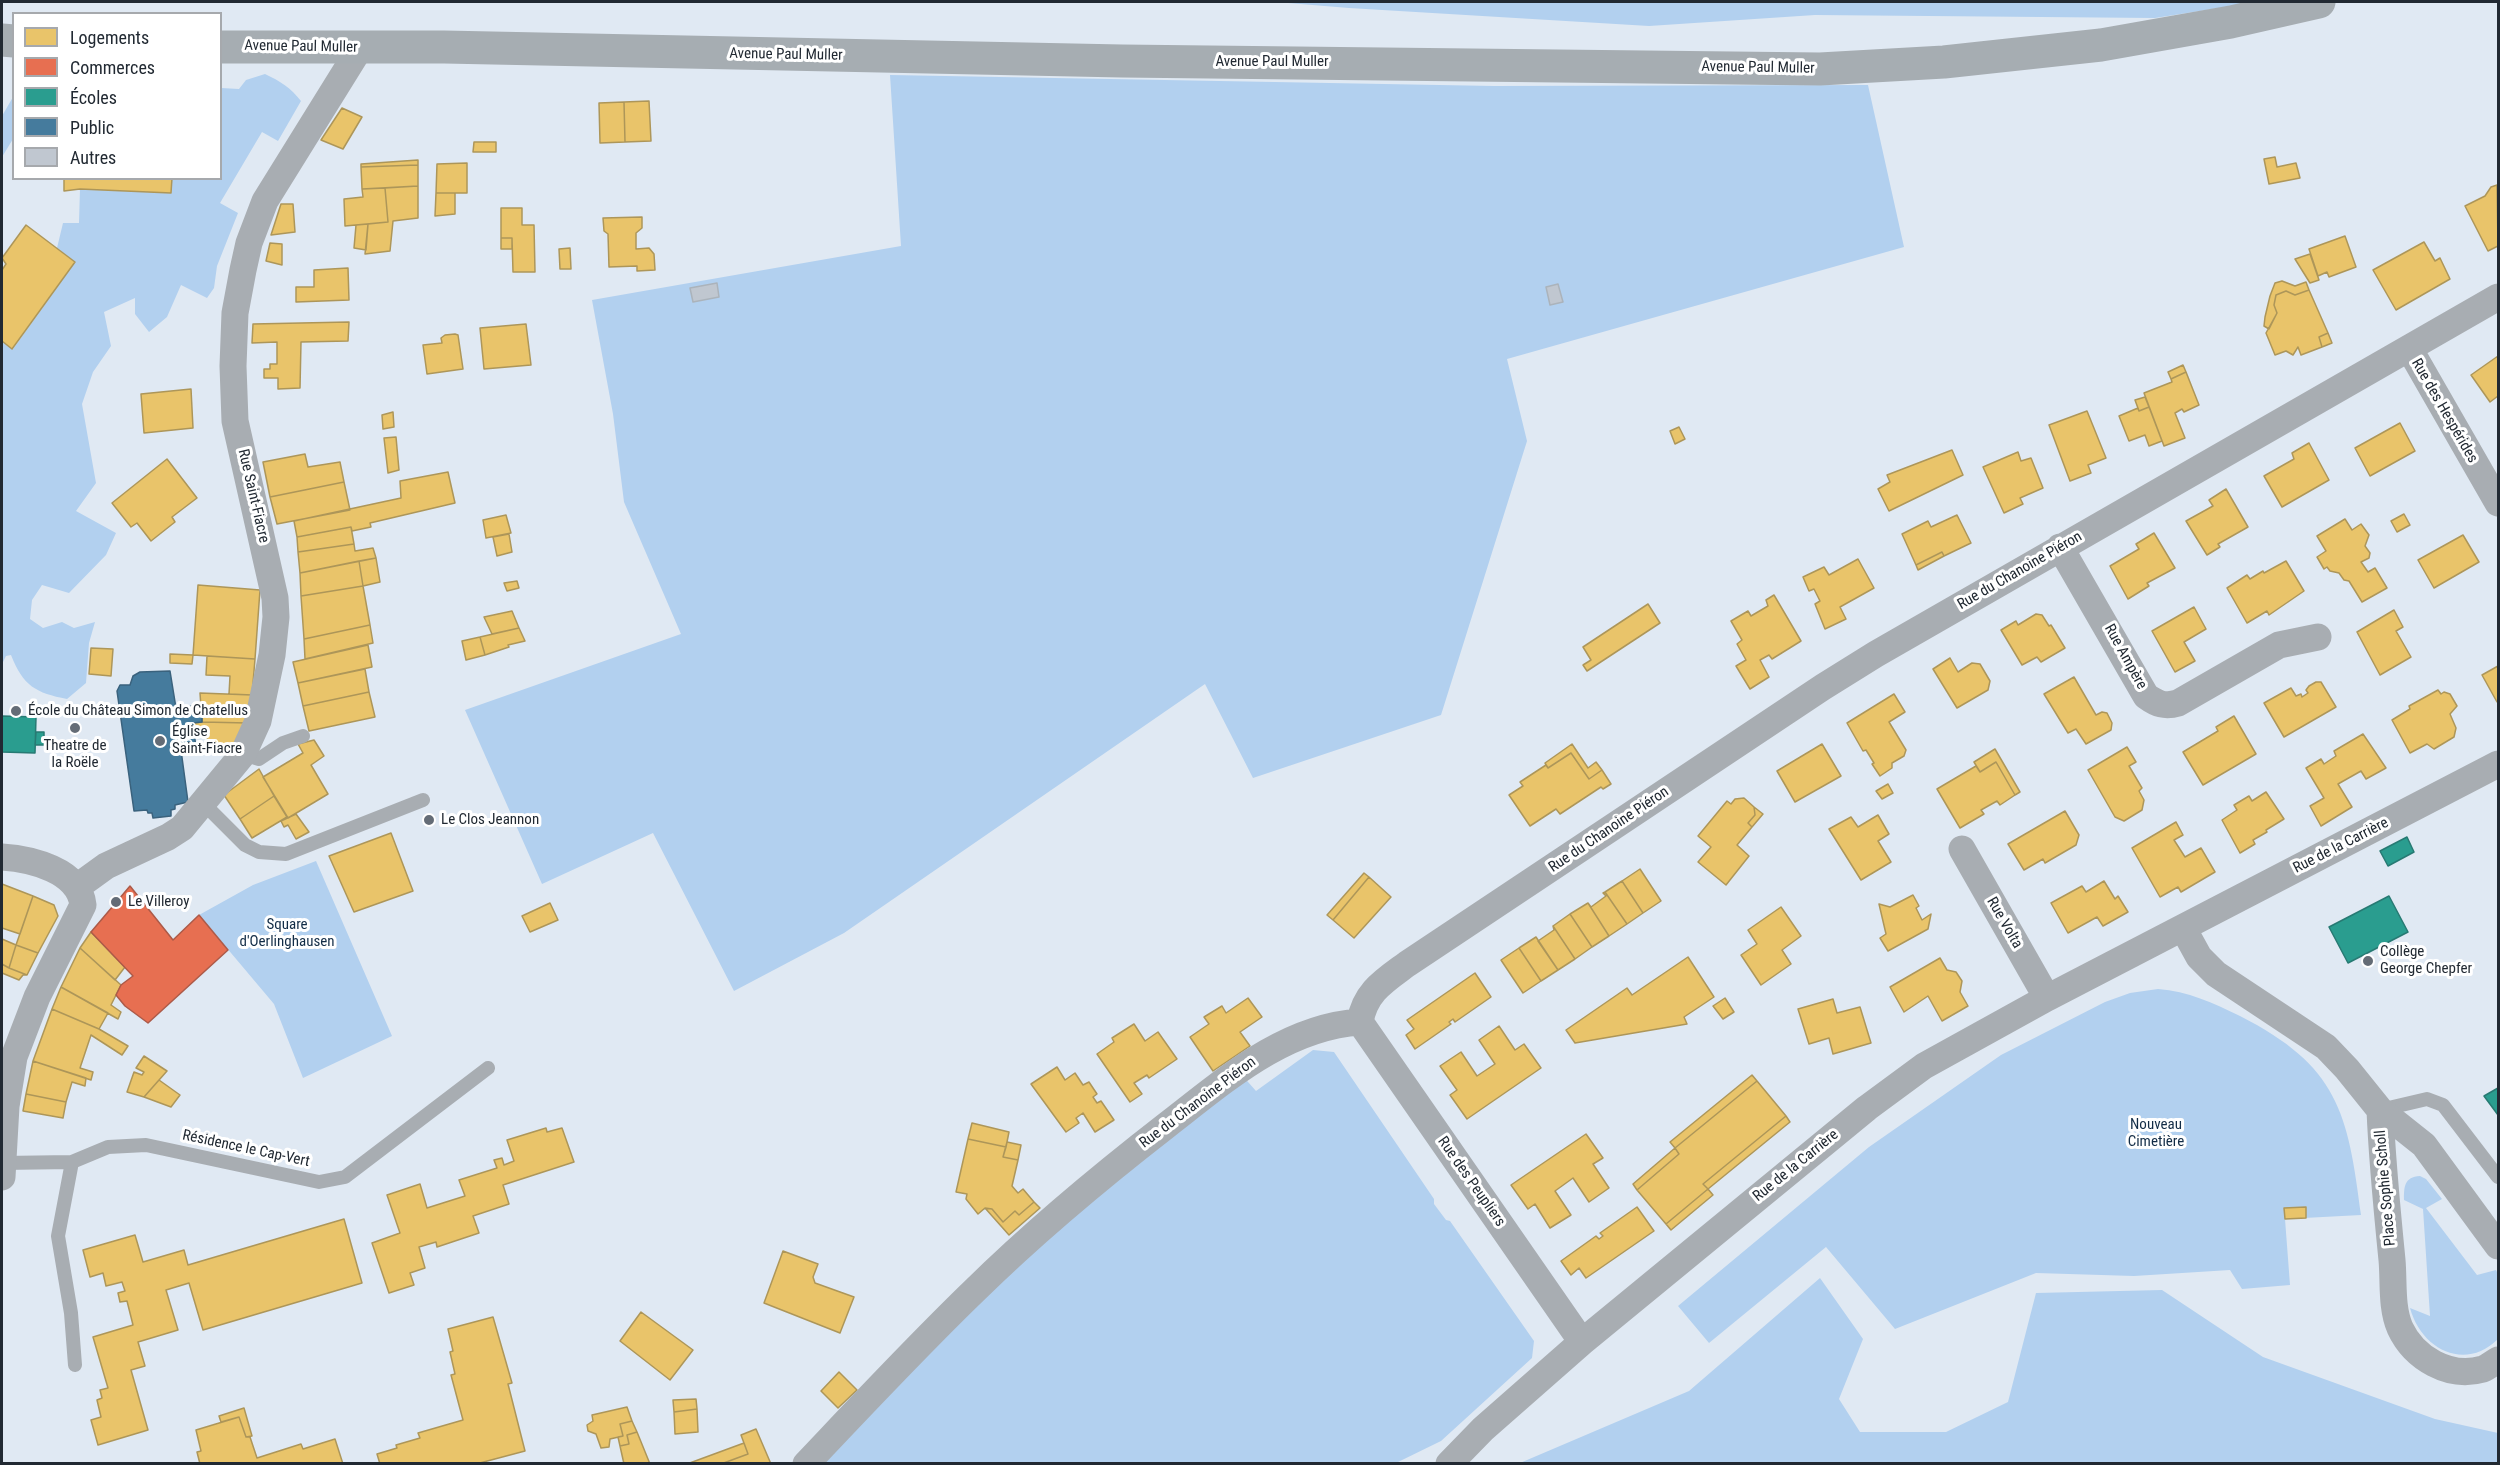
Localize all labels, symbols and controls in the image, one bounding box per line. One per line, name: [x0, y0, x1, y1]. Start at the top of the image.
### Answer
legend: [12, 12, 222, 180]
text: Logements: [70, 27, 149, 48]
street label: Avenue Paul Muller: [244, 37, 358, 57]
street label: Avenue Paul Muller: [729, 45, 843, 65]
street label: Avenue Paul Muller: [1215, 53, 1329, 71]
text: Commerces: [70, 57, 155, 78]
street label: Avenue Paul Muller: [1701, 58, 1815, 78]
text: Écoles: [70, 87, 117, 108]
text: Public: [70, 117, 114, 138]
text: Autres: [70, 147, 116, 168]
street label: Rue des Hespérides: [2407, 356, 2481, 466]
street label: Rue Saint-Fiacre: [233, 447, 273, 545]
street label: Rue du Chanoine Piéron: [1955, 528, 2085, 614]
street label: Rue Ampère: [2100, 621, 2150, 693]
place label: École du Château Simon de Chatellus: [28, 702, 248, 720]
marker: École du Château Simon de Chatellus: [9, 704, 23, 718]
marker: Theatre de la Roële: [68, 721, 82, 735]
place label: Église Saint-Fiacre: [172, 723, 242, 758]
marker: Église Saint-Fiacre: [153, 734, 167, 748]
place label: Theatre de la Roële: [43, 737, 107, 772]
street label: Rue du Chanoine Piéron: [1546, 783, 1672, 877]
place label: Le Clos Jeannon: [441, 811, 539, 829]
marker: Le Clos Jeannon: [422, 813, 436, 827]
street label: Rue de la Carrière: [2290, 814, 2392, 878]
place label: Le Villeroy: [128, 893, 189, 911]
street label: Rue Volta: [1982, 894, 2026, 952]
marker: Le Villeroy: [109, 895, 123, 909]
park label: Square d'Oerlinghausen: [239, 916, 335, 951]
place label: Collège George Chepfer: [2380, 943, 2472, 978]
marker: Collège George Chepfer: [2361, 954, 2375, 968]
street label: Rue du Chanoine Piéron: [1136, 1053, 1260, 1153]
park label: Nouveau Cimetière: [2128, 1116, 2184, 1151]
street label: Rue de la Carrière: [1750, 1126, 1842, 1206]
street label: Résidence le Cap-Vert: [181, 1127, 311, 1171]
street label: Place Sophie Scholl: [2372, 1129, 2400, 1247]
street label: Rue des Peupliers: [1433, 1134, 1509, 1230]

